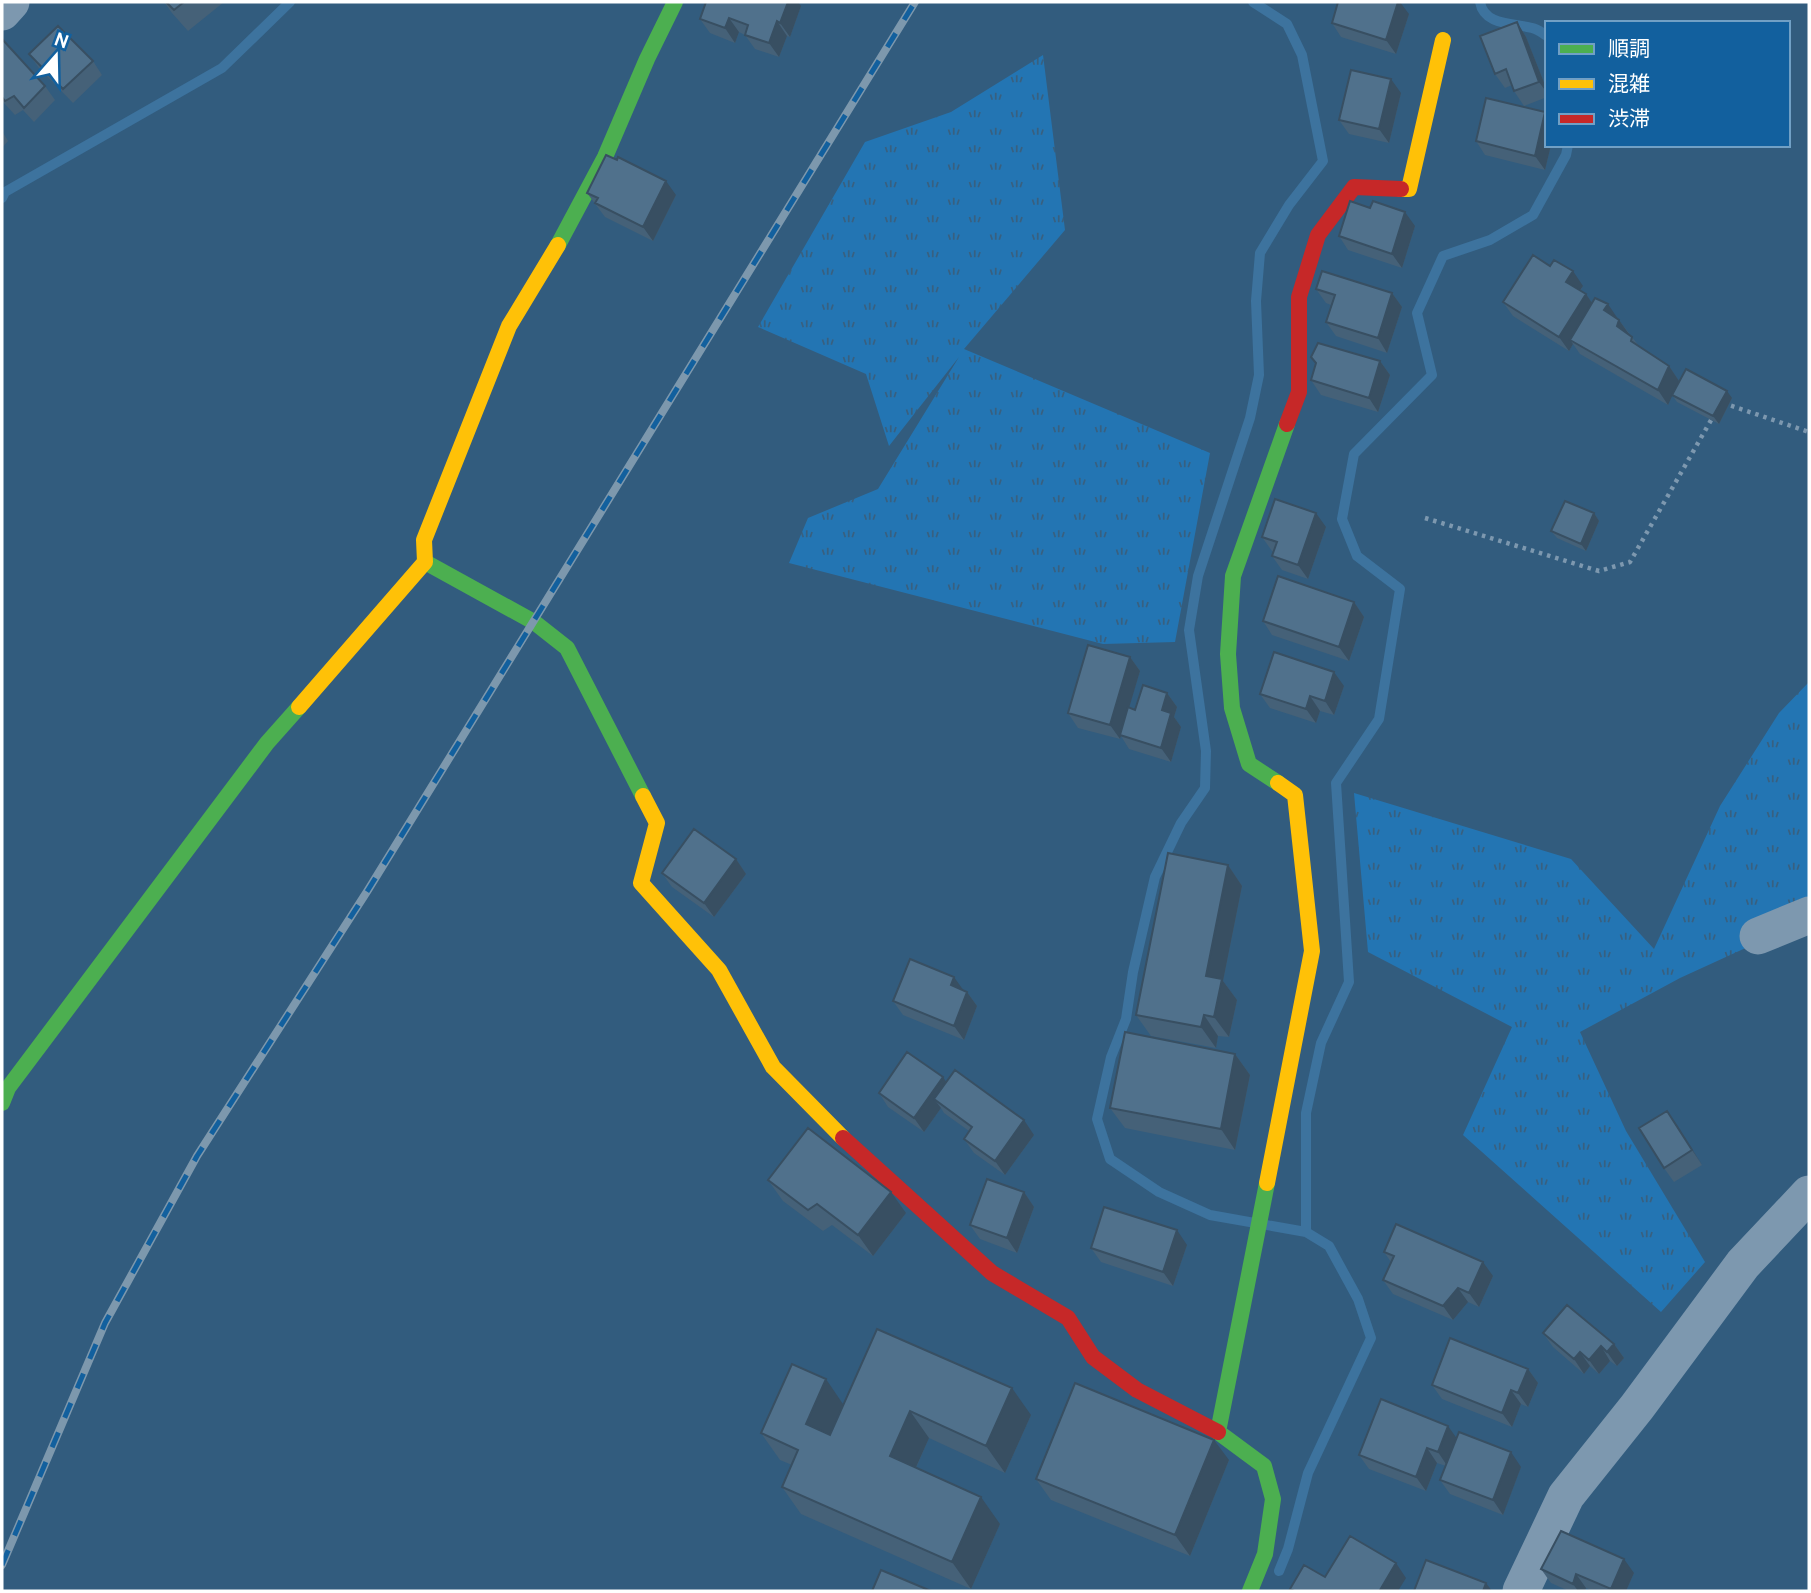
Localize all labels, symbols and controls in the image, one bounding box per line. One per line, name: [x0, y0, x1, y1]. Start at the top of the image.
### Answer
north arrow: [21, 21, 91, 91]
legend: [1545, 21, 1790, 147]
text: N: [51, 27, 72, 54]
text: 順調: [1608, 36, 1650, 61]
text: 混雑: [1608, 71, 1650, 96]
text: 渋滞: [1608, 106, 1650, 131]

